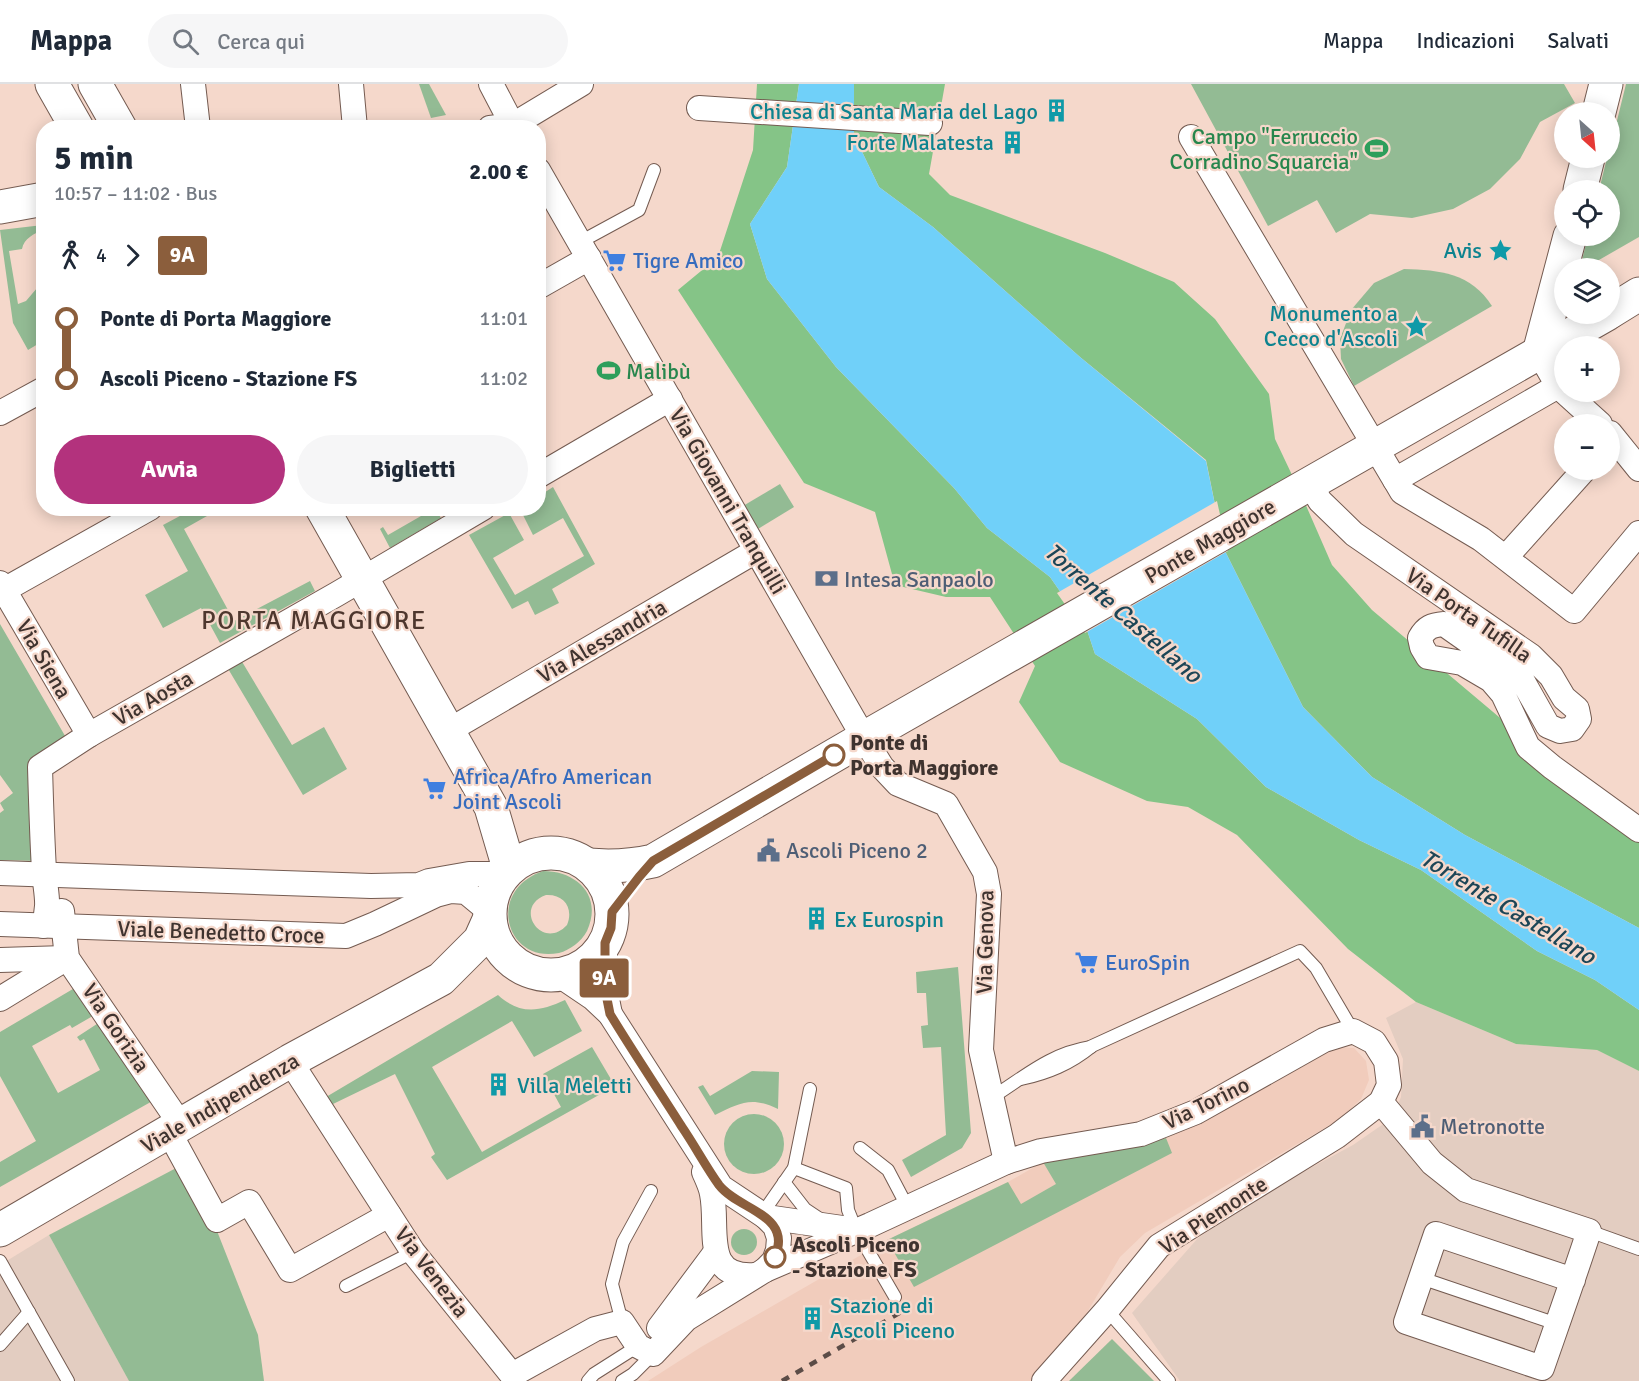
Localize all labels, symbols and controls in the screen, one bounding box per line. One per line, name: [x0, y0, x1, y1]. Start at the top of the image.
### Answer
search box: [148, 14, 568, 68]
text: Mappa: [30, 24, 112, 58]
icon: search: [169, 25, 202, 58]
text: Cerca qui: [217, 28, 305, 55]
text: Mappa: [1323, 28, 1384, 54]
text: Indicazioni: [1417, 28, 1515, 54]
text: Salvati: [1548, 28, 1609, 54]
place label: Chiesa di Santa Maria del Lago: [750, 98, 1038, 125]
building icon: Chiesa di Santa Maria del Lago: [1043, 98, 1069, 124]
north arrow: [1554, 102, 1620, 168]
map controls: [1554, 102, 1620, 480]
place label: Campo "Ferruccio Corradino Squarcia": [1170, 123, 1358, 175]
place label: Forte Malatesta: [846, 129, 994, 156]
building icon: Forte Malatesta: [999, 129, 1025, 155]
sports icon: Campo "Ferruccio Corradino Squarcia": [1363, 136, 1389, 162]
text: 5 min: [54, 138, 134, 179]
text: 2.00 €: [469, 158, 528, 185]
button: locate: [1554, 180, 1620, 246]
text: 10:57 – 11:02 · Bus: [54, 181, 217, 206]
place label: Avis: [1444, 237, 1482, 264]
place icon: Avis: [1487, 237, 1513, 263]
icon: walk: [54, 239, 87, 272]
icon: forward: [116, 239, 149, 272]
text: 9A: [170, 242, 195, 268]
text: 4: [96, 243, 107, 268]
supermarket icon: Tigre Amico: [602, 247, 628, 273]
place label: Tigre Amico: [633, 247, 744, 274]
button: layers: [1554, 258, 1620, 324]
place label: Monumento a Cecco d'Ascoli: [1264, 300, 1398, 352]
text: Ponte di Porta Maggiore: [100, 305, 331, 332]
text: 11:01: [479, 306, 528, 331]
place icon: Monumento a Cecco d'Ascoli: [1403, 313, 1429, 339]
button: +: [1554, 336, 1620, 402]
sports icon: Malibù: [595, 358, 621, 384]
place label: Malibù: [626, 358, 691, 385]
text: Ascoli Piceno - Stazione FS: [100, 365, 357, 392]
text: 11:02: [479, 366, 528, 391]
street label: Via Giovanni Tranquilli: [664, 403, 792, 599]
button: −: [1554, 414, 1620, 480]
button: Avvia: [54, 435, 285, 504]
button: Biglietti: [297, 435, 528, 504]
street label: Ponte Maggiore: [1140, 493, 1280, 589]
water label: Torrente Castellano: [1038, 536, 1209, 691]
street label: Via Porta Tufilla: [1401, 562, 1537, 668]
bank icon: Intesa Sanpaolo: [813, 566, 839, 592]
place label: Intesa Sanpaolo: [844, 566, 994, 593]
street label: Via Alessandria: [533, 593, 671, 689]
district label: PORTA MAGGIORE: [201, 605, 427, 637]
street label: Via Siena: [11, 615, 77, 703]
street label: Via Aosta: [108, 664, 198, 732]
place label: Ponte di Porta Maggiore: [850, 729, 998, 781]
marker: Ponte di Porta Maggiore: [823, 744, 845, 766]
place label: Africa/Afro American Joint Ascoli: [453, 763, 652, 815]
supermarket icon: Africa/Afro American Joint Ascoli: [422, 776, 448, 802]
public building icon: Ascoli Piceno 2: [755, 837, 781, 863]
place label: Ascoli Piceno 2: [786, 837, 928, 864]
water label: Torrente Castellano: [1415, 843, 1602, 972]
street label: Via Genova: [971, 890, 999, 994]
building icon: Ex Eurospin: [803, 906, 829, 932]
place label: Ex Eurospin: [834, 906, 944, 933]
street label: Viale Benedetto Croce: [117, 915, 325, 949]
supermarket icon: EuroSpin: [1074, 949, 1100, 975]
place label: EuroSpin: [1105, 949, 1190, 976]
line badge: 9A: [577, 958, 631, 998]
text: 9A: [592, 965, 616, 991]
street label: Via Gorizia: [76, 978, 156, 1078]
street label: Viale Indipendenza: [136, 1047, 304, 1159]
street label: Via Torino: [1158, 1071, 1254, 1135]
building icon: Villa Meletti: [486, 1072, 512, 1098]
place label: Villa Meletti: [517, 1072, 632, 1099]
public building icon: Metronotte: [1409, 1113, 1435, 1139]
place label: Metronotte: [1440, 1113, 1545, 1140]
street label: Via Piemonte: [1154, 1170, 1272, 1260]
street label: Via Venezia: [389, 1221, 475, 1323]
place label: Ascoli Piceno - Stazione FS: [792, 1231, 920, 1283]
marker: Ascoli Piceno - Stazione FS: [764, 1246, 786, 1268]
place label: Stazione di Ascoli Piceno: [830, 1292, 955, 1344]
building icon: Stazione di Ascoli Piceno: [799, 1305, 825, 1331]

